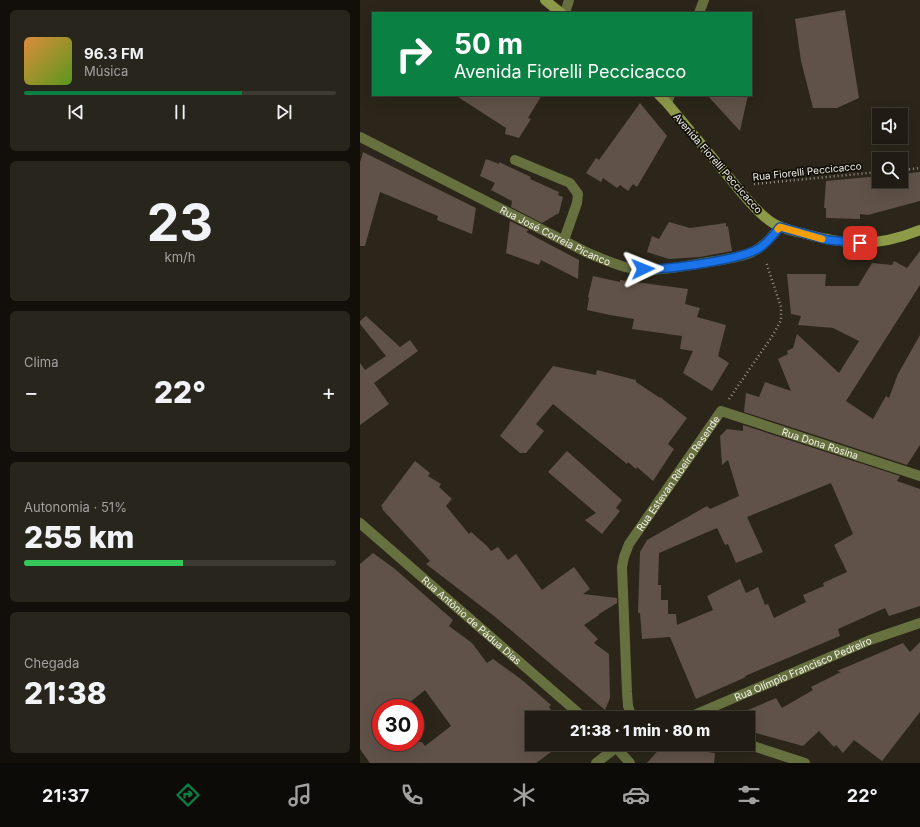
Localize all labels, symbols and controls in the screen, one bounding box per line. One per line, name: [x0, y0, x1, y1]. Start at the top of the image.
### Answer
text: 50 m: [454, 27, 523, 61]
icon: right: [388, 28, 440, 80]
text: 96.3 FM: [84, 44, 144, 63]
text: Avenida Fiorelli Peccicacco: [454, 61, 686, 82]
text: Música: [84, 63, 128, 79]
icon: previous: [65, 101, 87, 123]
icon: pause: [169, 101, 191, 123]
icon: next: [273, 101, 295, 123]
map controls: [872, 108, 908, 188]
button: sound: [872, 108, 908, 144]
street label: Avenida Fiorelli Peccicacco: [671, 110, 765, 216]
button: search: [872, 152, 908, 188]
street label: Rua Fiorelli Peccicacco: [752, 159, 862, 183]
text: 23: [147, 191, 213, 254]
street label: Rua José Correia Picanco: [498, 203, 612, 268]
pin: [843, 226, 877, 260]
icon: arrive: [849, 232, 871, 254]
position arrow: [622, 248, 664, 290]
text: km/h: [165, 249, 195, 265]
text: Clima: [24, 354, 58, 370]
text: 22°: [154, 374, 206, 410]
text: −: [24, 379, 39, 405]
text: +: [321, 379, 336, 405]
street label: Rua Estevan Ribeiro Resende: [634, 413, 722, 533]
street label: Rua Dona Rosina: [780, 425, 860, 462]
text: Autonomia · 51%: [24, 499, 127, 515]
text: 255 km: [24, 519, 134, 555]
street label: Rua Antônio de Pádua Dias: [419, 574, 524, 667]
street label: Rua Olímpio Francisco Pedreiro: [732, 634, 873, 703]
text: Chegada: [24, 655, 79, 671]
text: 21:38: [24, 675, 107, 711]
speed limit sign: 30: [372, 699, 424, 751]
text: 21:38 · 1 min · 80 m: [570, 721, 710, 740]
icon: directions: [174, 781, 202, 809]
icon: music: [286, 781, 314, 809]
icon: phone: [398, 781, 426, 809]
icon: climate: [510, 781, 538, 809]
icon: car: [622, 781, 650, 809]
icon: filters: [735, 781, 763, 809]
text: 21:37: [42, 785, 89, 806]
text: 22°: [847, 785, 878, 806]

